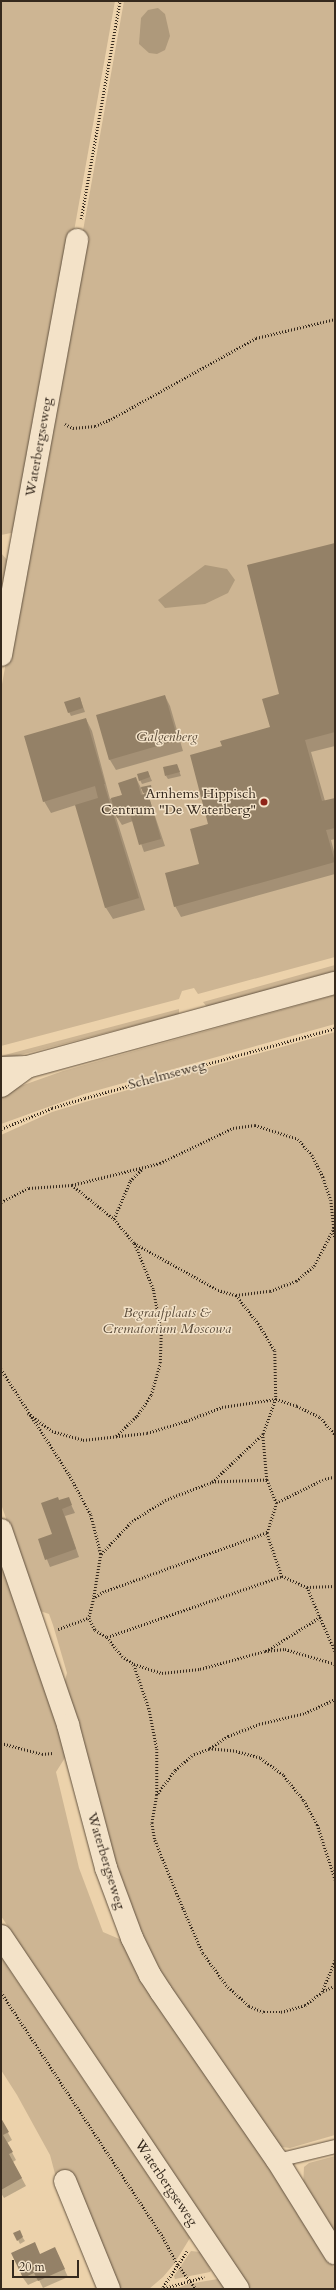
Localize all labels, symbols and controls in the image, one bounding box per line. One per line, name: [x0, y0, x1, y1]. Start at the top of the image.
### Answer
street label: Waterbergseweg: [22, 396, 56, 498]
park label: Galgenberg: [136, 729, 198, 745]
place label: Arnhems Hippisch Centrum "De Waterberg": [101, 786, 256, 818]
marker: Arnhems Hippisch Centrum "De Waterberg": [259, 797, 269, 807]
street label: Schelmseweg: [127, 1057, 207, 1093]
park label: Begraafplaats & Crematorium Moscowa: [103, 1305, 231, 1338]
street label: Waterbergseweg: [83, 1810, 129, 1912]
street label: Waterbergseweg: [131, 2137, 201, 2229]
scale bar: [14, 2252, 81, 2278]
text: 20 m: [19, 2259, 45, 2275]

